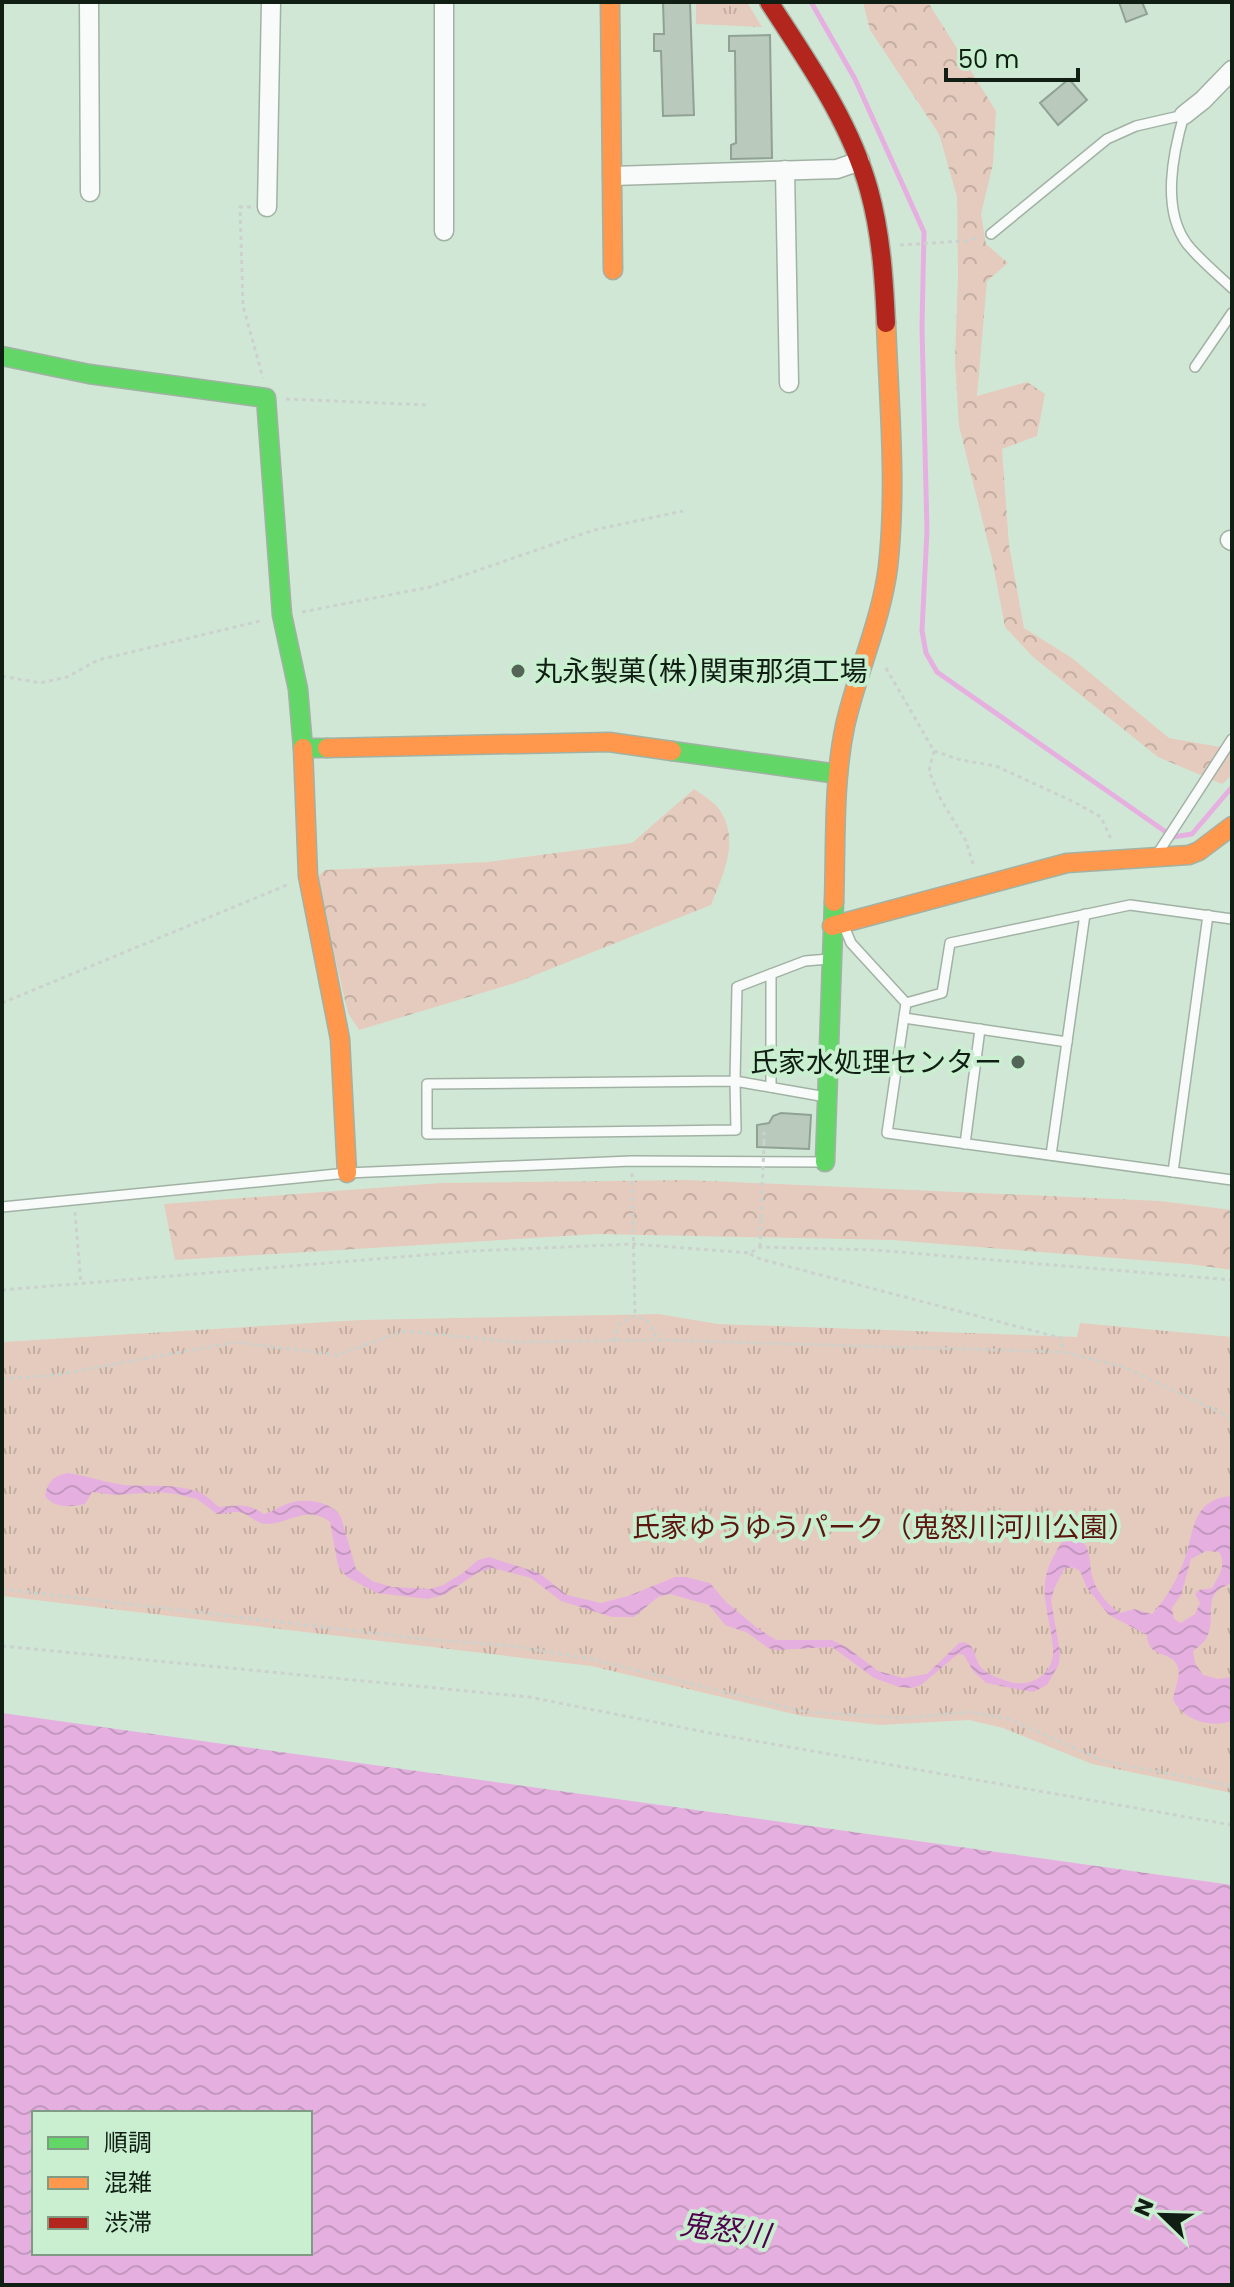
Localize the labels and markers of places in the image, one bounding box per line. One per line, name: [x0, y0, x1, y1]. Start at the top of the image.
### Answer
place label: 丸永製菓(株)関東那須工場: [534, 652, 867, 691]
marker: 丸永製菓(株)関東那須工場: [509, 662, 527, 680]
place label: 氏家水処理センター: [750, 1043, 1002, 1082]
marker: 氏家水処理センター: [1009, 1053, 1027, 1071]

